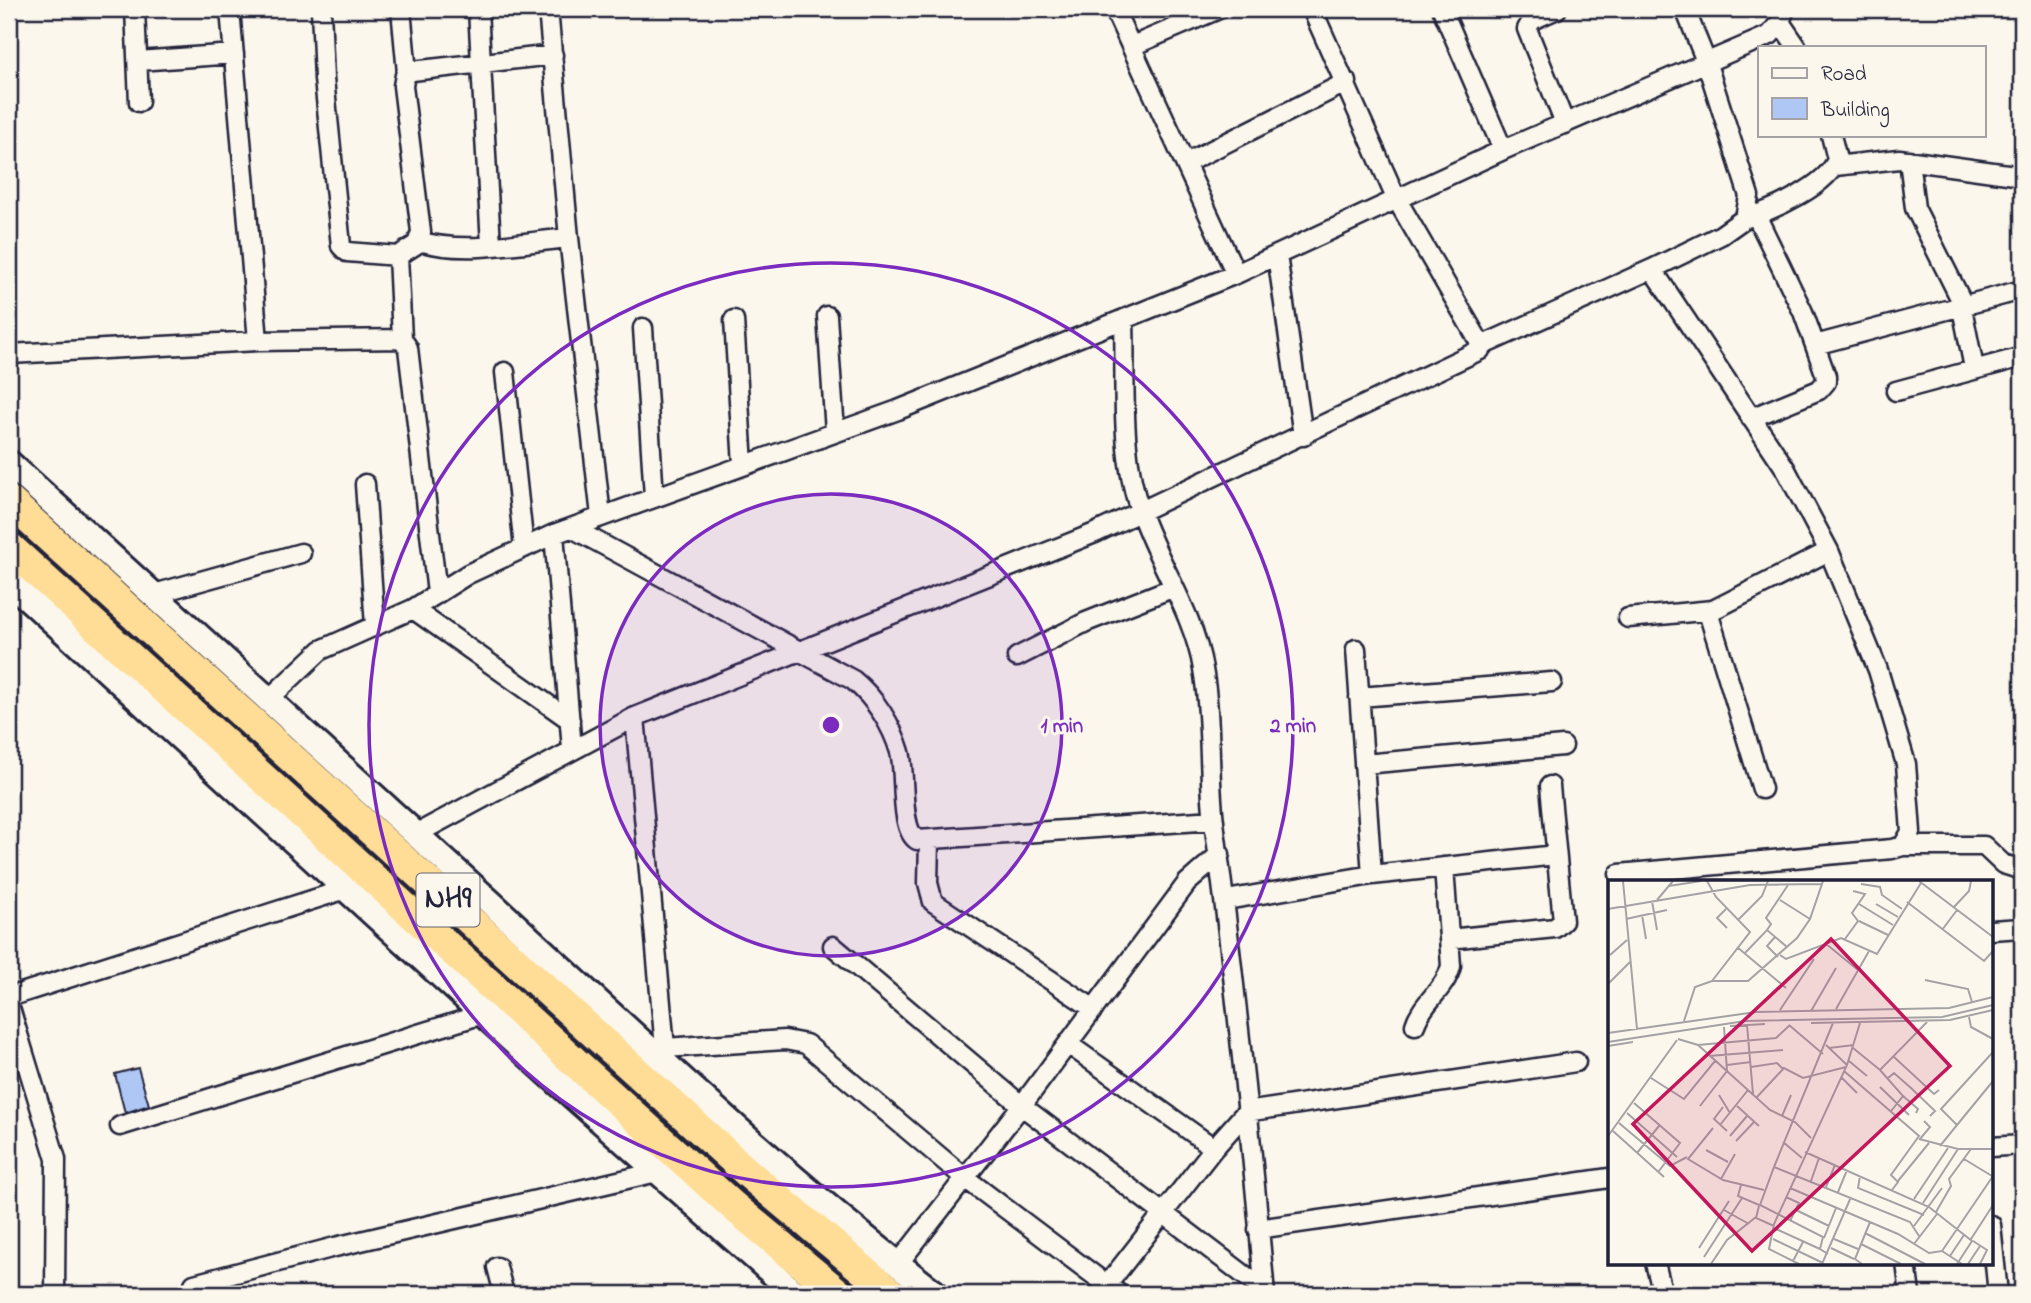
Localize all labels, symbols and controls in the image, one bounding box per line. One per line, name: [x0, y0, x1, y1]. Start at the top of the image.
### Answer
legend: [1758, 46, 1986, 136]
text: Road: [1821, 60, 1867, 90]
text: Building: [1820, 96, 1890, 128]
text: 1 min: [1041, 712, 1083, 742]
text: 2 min: [1269, 712, 1316, 742]
centre of rings: [819, 713, 843, 737]
road number: NH9: [416, 874, 480, 926]
inset map: [1608, 880, 1993, 1264]

